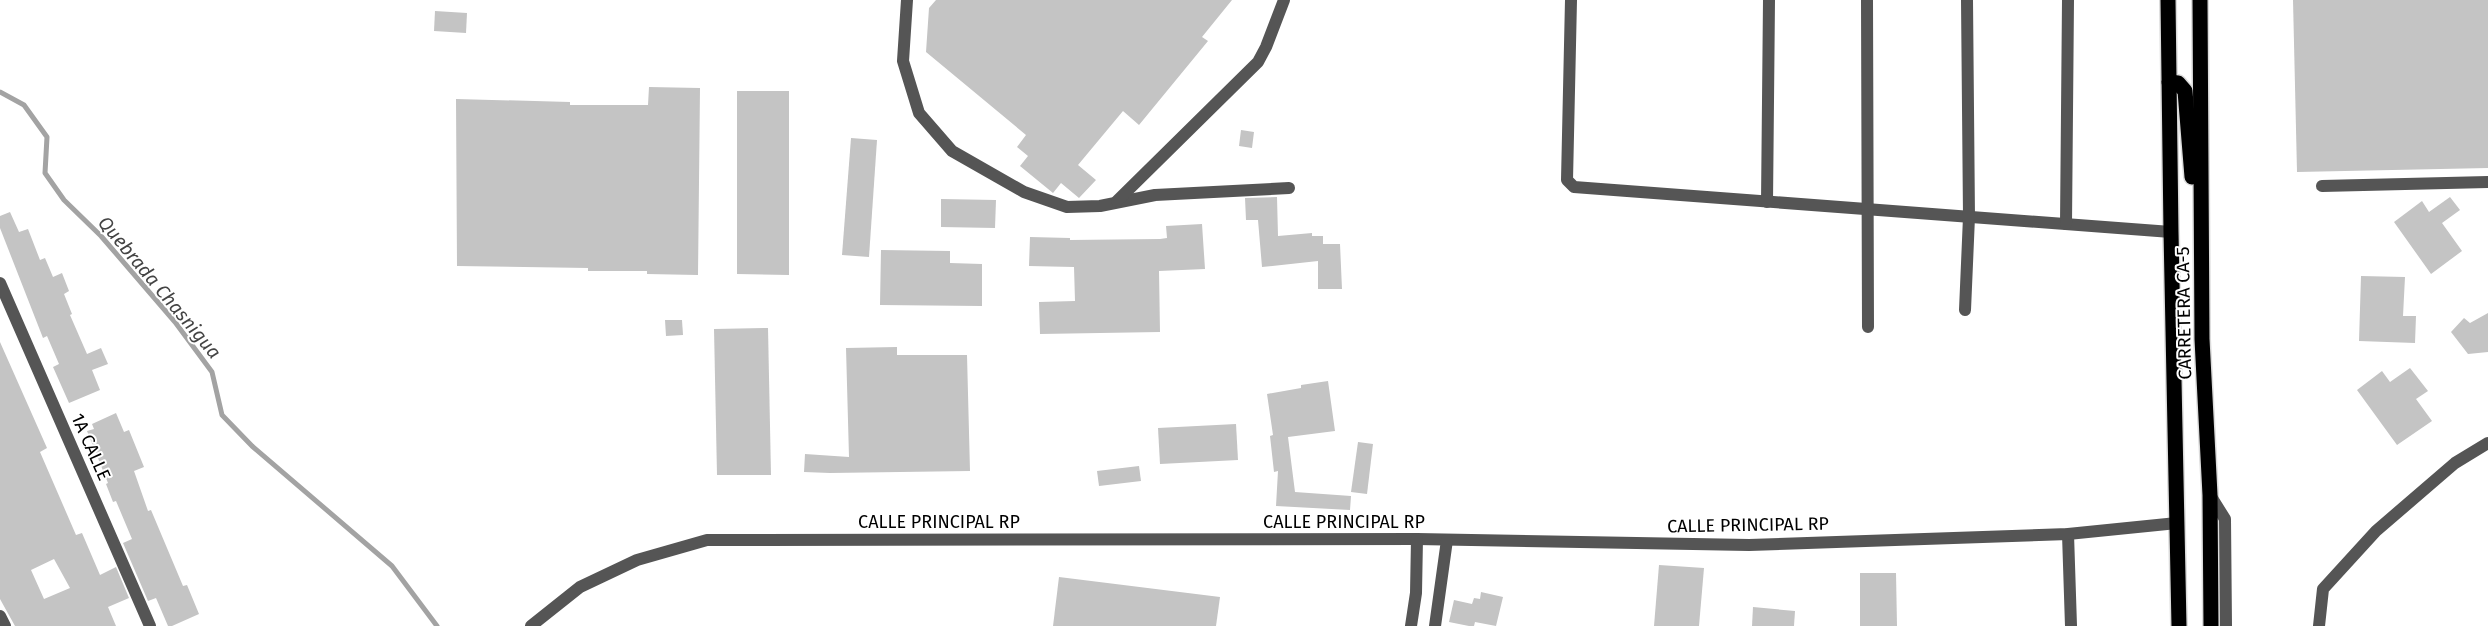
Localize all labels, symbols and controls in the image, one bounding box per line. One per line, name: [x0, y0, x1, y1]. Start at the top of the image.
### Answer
water label: Quebrada Chasnigua: [93, 211, 226, 363]
street label: CARRETERA CA-5: [2172, 246, 2196, 380]
street label: 1A CALLE: [67, 410, 115, 484]
street label: CALLE PRINCIPAL RP: [858, 511, 1020, 533]
street label: CALLE PRINCIPAL RP: [1263, 511, 1425, 533]
street label: CALLE PRINCIPAL RP: [1667, 513, 1829, 537]

